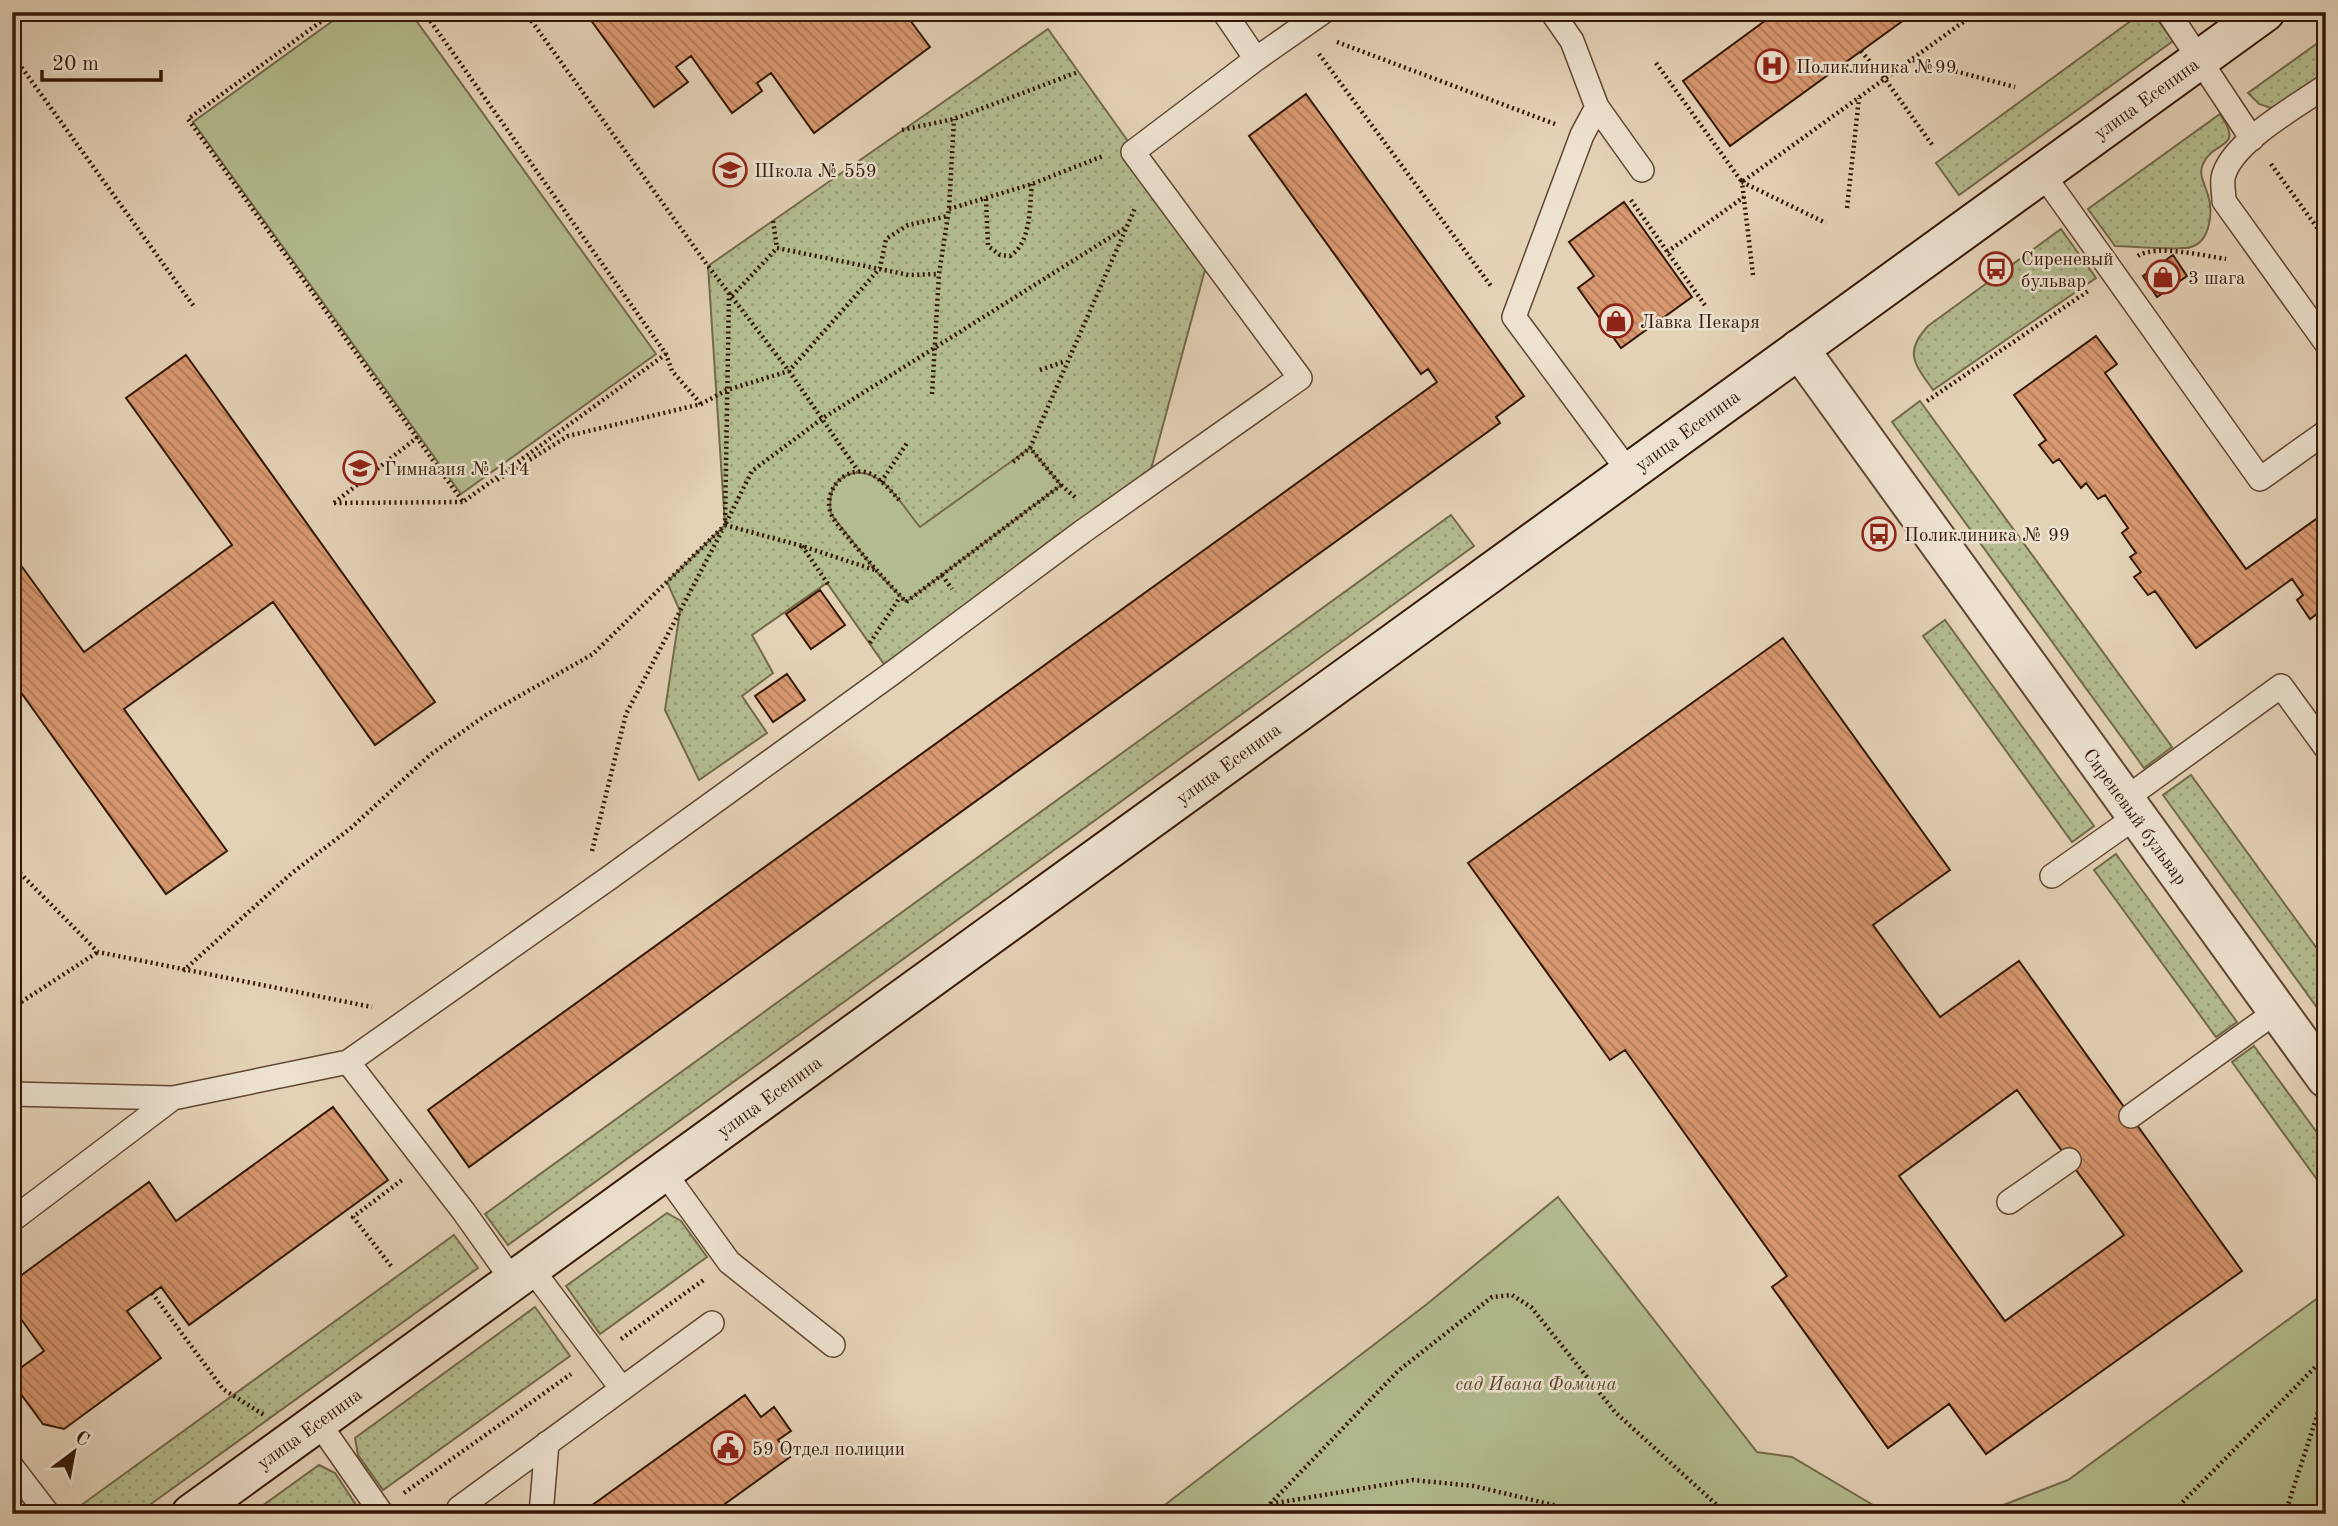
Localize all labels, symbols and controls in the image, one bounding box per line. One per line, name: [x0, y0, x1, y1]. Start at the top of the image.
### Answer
scale bar: [42, 38, 161, 82]
hospital icon: Поликлиника №99: [1753, 47, 1791, 85]
text: 20 m: [52, 54, 99, 75]
street label: улица Есенина: [2092, 55, 2204, 144]
place label: Поликлиника №99: [1796, 59, 1957, 78]
school or university icon: Школа № 559: [711, 151, 749, 189]
place label: Школа № 559: [754, 163, 877, 182]
bus stop icon: Сиреневый бульвар: [1977, 250, 2015, 288]
place label: Сиреневый бульвар: [2021, 251, 2114, 292]
shop icon: 3 шага: [2144, 258, 2182, 296]
place label: 3 шага: [2188, 270, 2246, 289]
shop icon: Лавка Пекаря: [1597, 302, 1635, 340]
place label: Лавка Пекаря: [1640, 314, 1760, 333]
street label: улица Есенина: [1633, 387, 1745, 476]
school or university icon: Гимназия № 114: [341, 449, 379, 487]
place label: Гимназия № 114: [384, 461, 530, 480]
bus stop icon: Поликлиника № 99: [1860, 515, 1898, 553]
place label: Поликлиника № 99: [1904, 527, 2070, 546]
street label: улица Есенина: [1174, 720, 1286, 809]
street label: Сиреневый бульвар: [2078, 746, 2190, 889]
street label: улица Есенина: [715, 1053, 827, 1142]
park label: сад Ивана Фомина: [1455, 1376, 1617, 1395]
street label: улица Есенина: [255, 1385, 367, 1474]
north arrow: [38, 1418, 108, 1488]
text: С: [71, 1428, 92, 1451]
public building icon: 59 Отдел полиции: [709, 1429, 747, 1467]
place label: 59 Отдел полиции: [752, 1441, 905, 1460]

